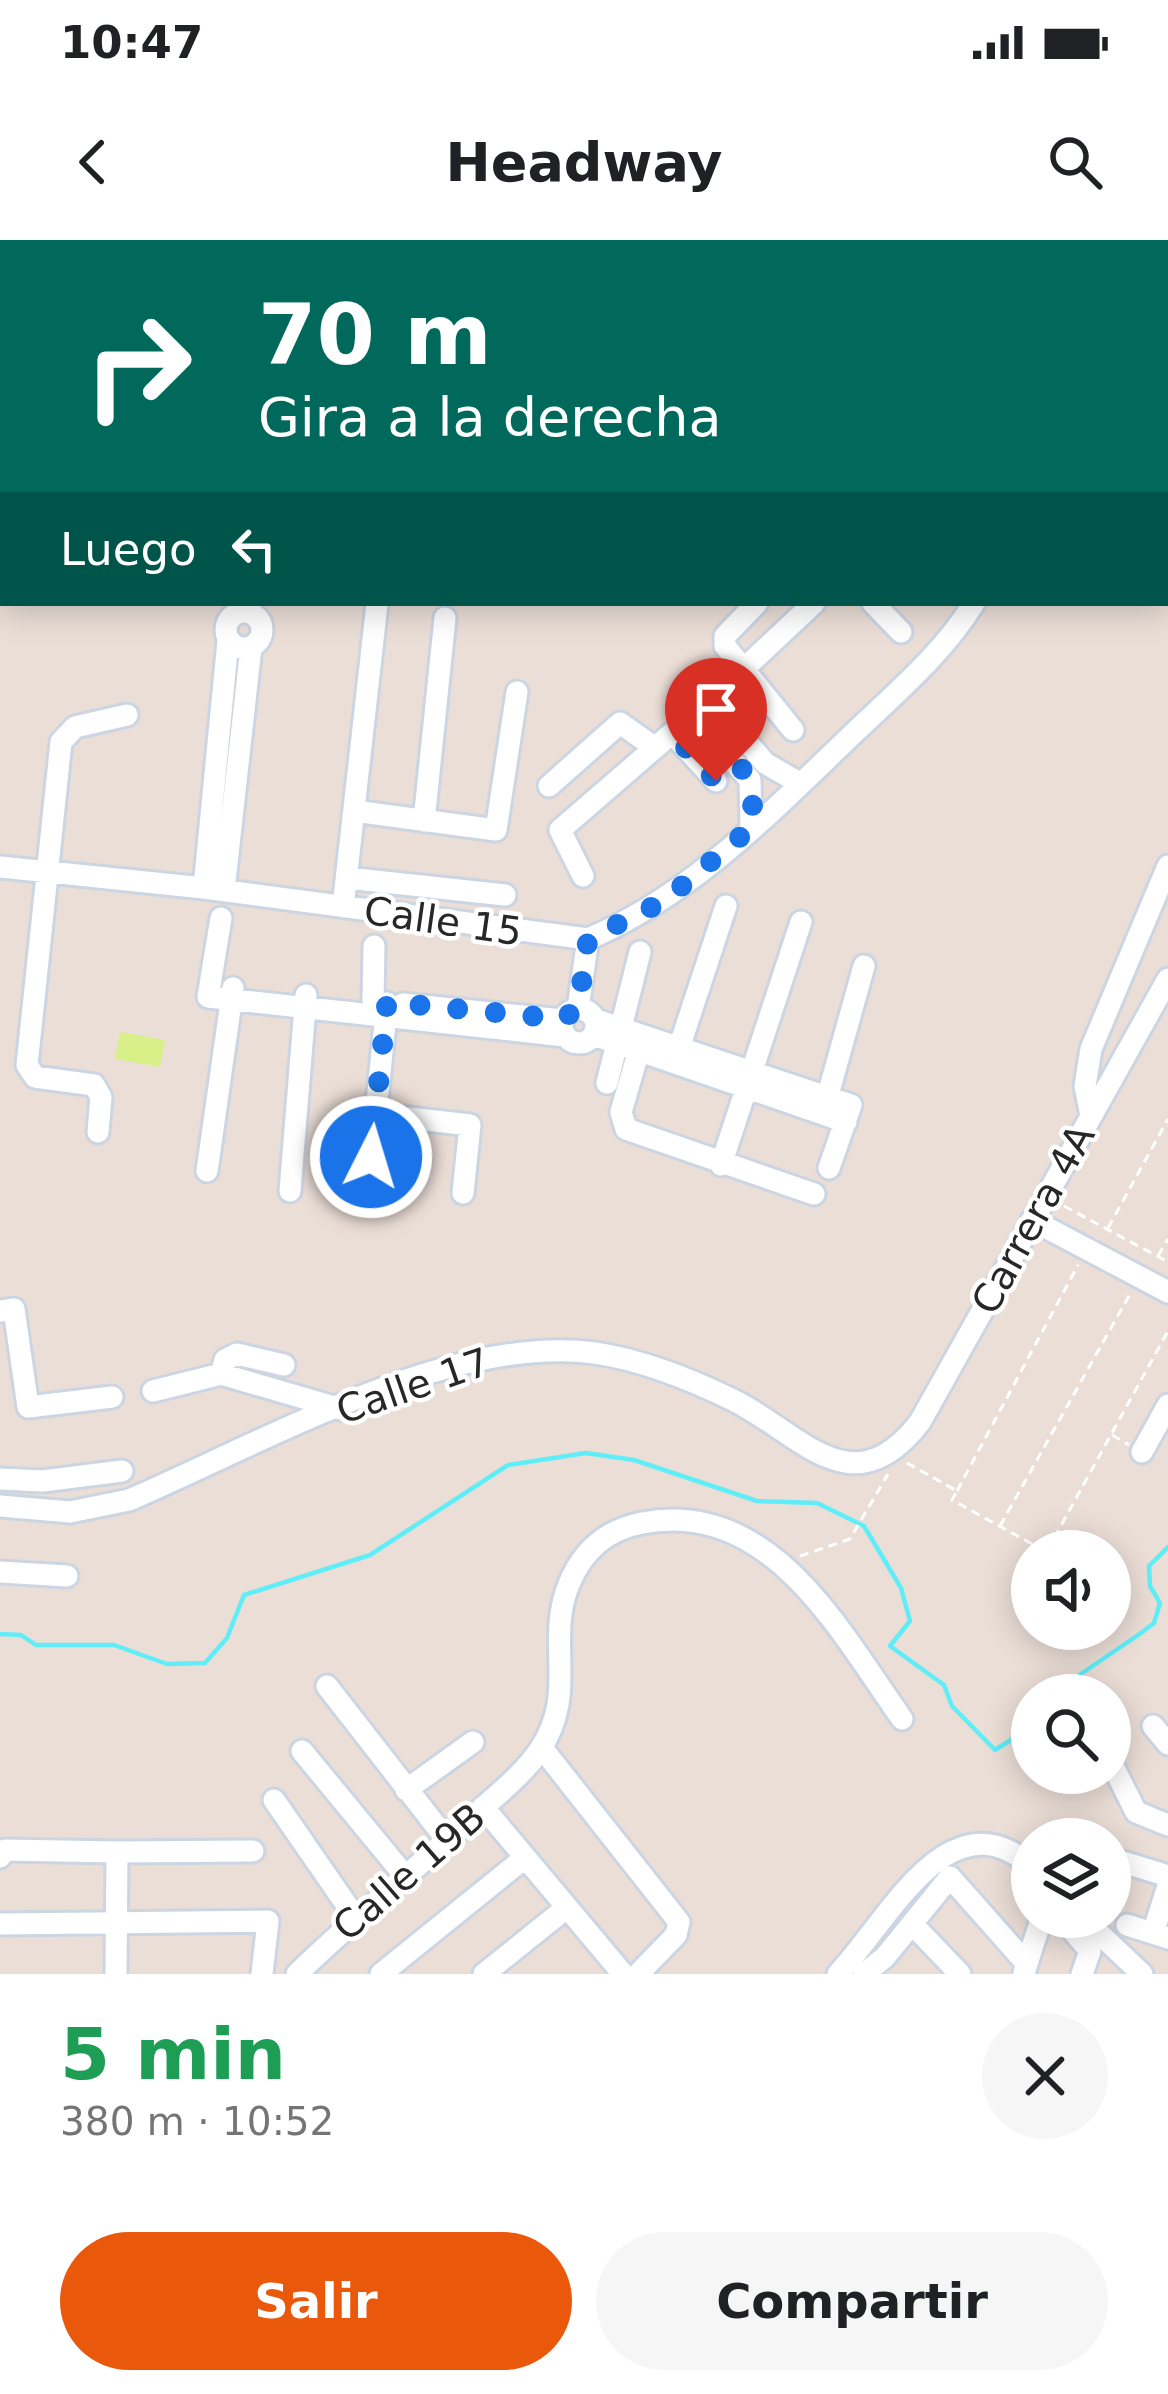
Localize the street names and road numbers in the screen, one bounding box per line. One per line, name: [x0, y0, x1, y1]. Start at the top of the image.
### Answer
street label: Calle 15: [361, 888, 525, 954]
street label: Carrera 4A: [963, 1116, 1104, 1322]
street label: Calle 17: [331, 1339, 495, 1433]
street label: Calle 19B: [324, 1794, 494, 1950]

